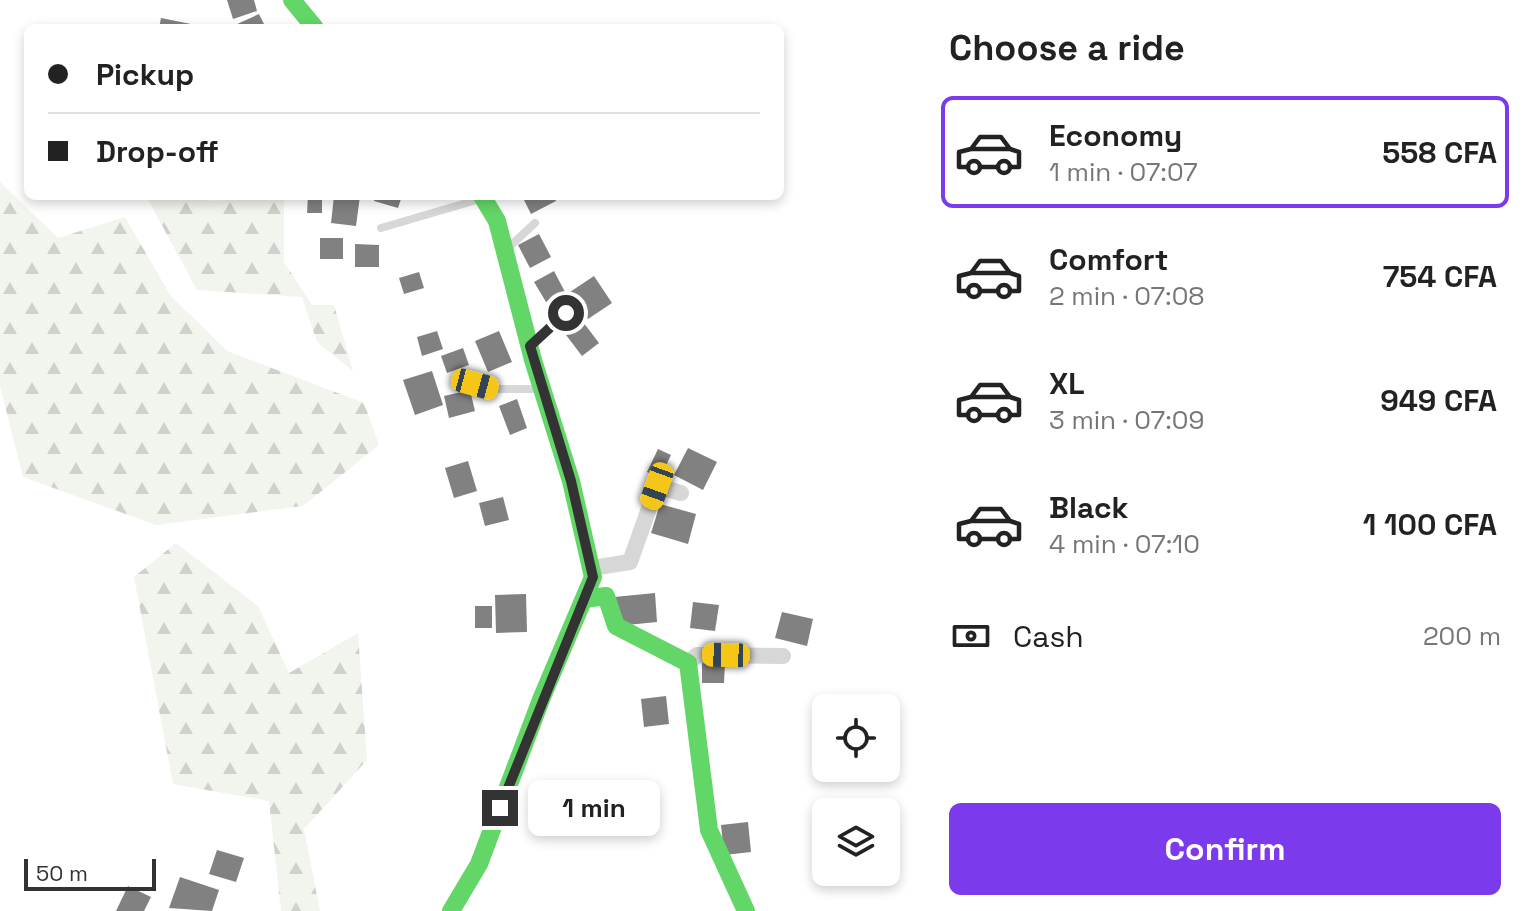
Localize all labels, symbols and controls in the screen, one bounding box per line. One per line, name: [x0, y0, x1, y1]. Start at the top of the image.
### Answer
text: Choose a ride: [949, 25, 1185, 71]
text: Pickup: [96, 55, 194, 94]
icon: car: [953, 116, 1025, 188]
text: Economy: [1049, 116, 1182, 155]
text: Drop-off: [96, 132, 219, 171]
text: 558 CFA: [1382, 133, 1497, 172]
text: 1 min · 07:07: [1049, 155, 1198, 189]
icon: car: [953, 240, 1025, 312]
text: Comfort: [1049, 240, 1168, 279]
text: 754 CFA: [1383, 257, 1497, 296]
text: 2 min · 07:08: [1049, 279, 1205, 313]
route start: [548, 295, 584, 331]
icon: car: [953, 364, 1025, 436]
text: XL: [1049, 364, 1085, 403]
car: [449, 366, 501, 402]
text: 949 CFA: [1380, 381, 1497, 420]
text: 3 min · 07:09: [1049, 403, 1204, 437]
car: [638, 459, 676, 513]
icon: car: [953, 488, 1025, 560]
text: Black: [1049, 488, 1128, 527]
text: 1 100 CFA: [1363, 505, 1497, 544]
text: 4 min · 07:10: [1049, 527, 1200, 561]
icon: cash: [949, 614, 993, 658]
text: Cash: [1013, 617, 1084, 656]
text: 200 m: [1423, 619, 1501, 653]
car: [702, 643, 750, 667]
map controls: [812, 694, 900, 886]
button: locate: [812, 694, 900, 782]
callout: 1 min: [528, 780, 660, 836]
route end: [482, 790, 518, 826]
text: 1 min: [562, 791, 626, 825]
button: layers: [812, 798, 900, 886]
button: Confirm: [949, 803, 1501, 895]
scale bar: [24, 855, 156, 891]
text: 50 m: [36, 859, 88, 887]

